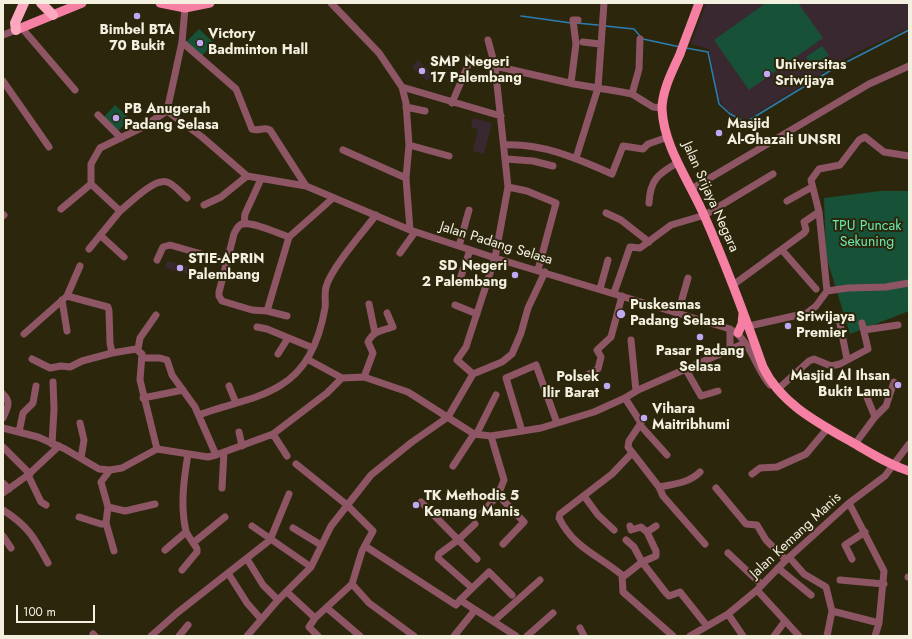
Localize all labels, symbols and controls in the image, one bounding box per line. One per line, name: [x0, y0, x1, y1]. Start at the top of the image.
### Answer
marker: Bimbel BTA 70 Bukit: [132, 11, 142, 21]
place label: Bimbel BTA 70 Bukit: [100, 23, 174, 56]
place label: Victory Badminton Hall: [208, 27, 308, 60]
marker: Victory Badminton Hall: [195, 38, 205, 48]
place label: SMP Negeri 17 Palembang: [430, 55, 522, 88]
place label: Universitas Sriwijaya: [775, 58, 846, 90]
marker: SMP Negeri 17 Palembang: [417, 66, 427, 76]
marker: Universitas Sriwijaya: [762, 69, 772, 79]
place label: PB Anugerah Padang Selasa: [124, 102, 219, 134]
marker: PB Anugerah Padang Selasa: [111, 113, 121, 123]
place label: Masjid Al-Ghazali UNSRI: [727, 117, 841, 150]
marker: Masjid Al-Ghazali UNSRI: [714, 128, 724, 138]
street label: Jalan Srijaya Negara: [678, 139, 742, 255]
street label: Jalan Padang Selasa: [438, 219, 554, 269]
park label: TPU Puncak Sekuning: [833, 219, 901, 252]
place label: STIE-APRIN Palembang: [188, 252, 264, 284]
place label: SD Negeri 2 Palembang: [422, 259, 507, 292]
marker: STIE-APRIN Palembang: [175, 263, 185, 273]
marker: SD Negeri 2 Palembang: [510, 270, 520, 280]
place label: Puskesmas Padang Selasa: [630, 298, 725, 330]
marker: Puskesmas Padang Selasa: [615, 308, 627, 320]
place label: Sriwijaya Premier: [796, 310, 855, 342]
marker: Sriwijaya Premier: [783, 321, 793, 331]
marker: Pasar Padang Selasa: [695, 332, 705, 342]
place label: Pasar Padang Selasa: [656, 344, 744, 376]
place label: Masjid Al Ihsan Bukit Lama: [790, 369, 890, 402]
place label: Polsek Ilir Barat: [542, 370, 599, 402]
marker: Masjid Al Ihsan Bukit Lama: [893, 380, 903, 390]
marker: Polsek Ilir Barat: [602, 381, 612, 391]
place label: Vihara Maitribhumi: [652, 402, 730, 434]
marker: Vihara Maitribhumi: [639, 413, 649, 423]
place label: TK Methodis 5 Kemang Manis: [424, 489, 520, 522]
street label: Jalan Kemang Manis: [747, 490, 845, 582]
marker: TK Methodis 5 Kemang Manis: [411, 500, 421, 510]
scale bar: [18, 597, 97, 623]
text: 100 m: [23, 603, 56, 621]

